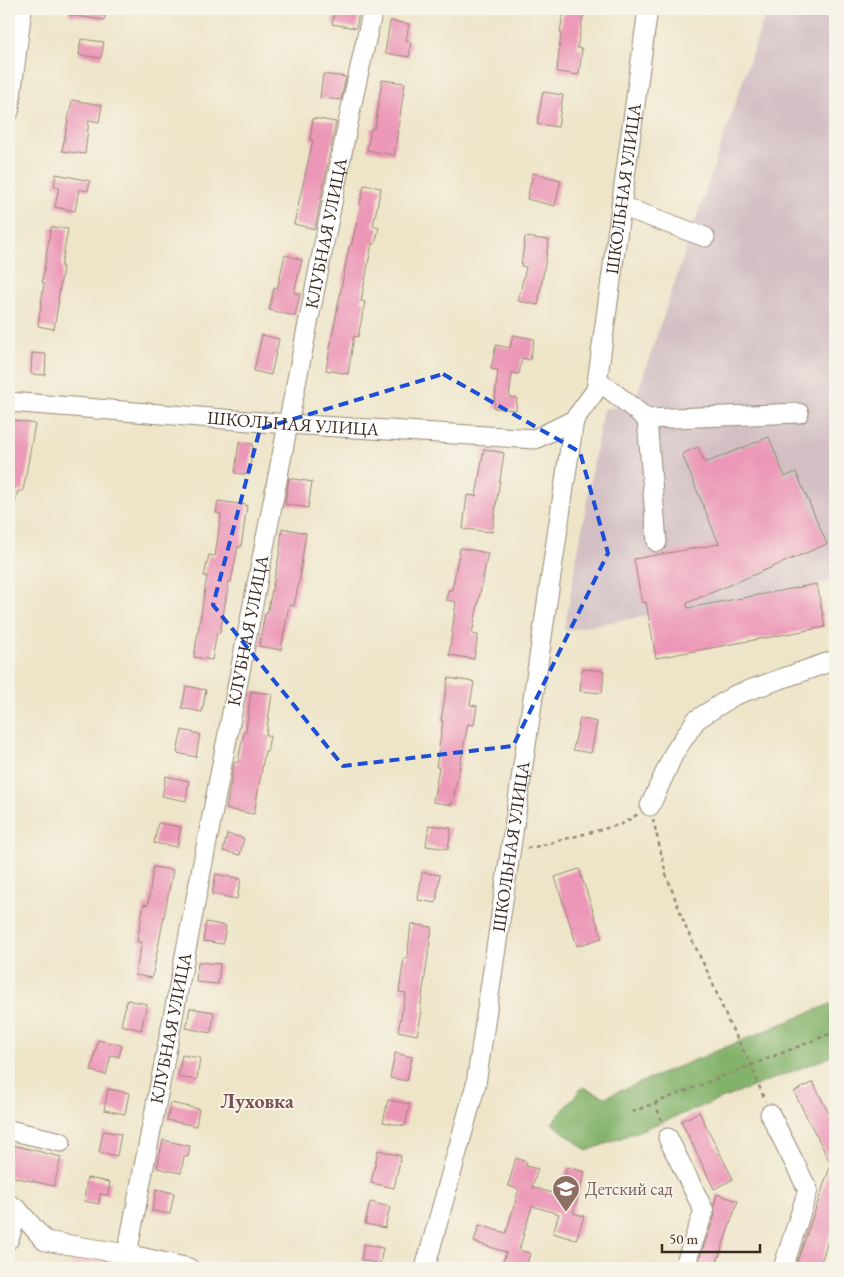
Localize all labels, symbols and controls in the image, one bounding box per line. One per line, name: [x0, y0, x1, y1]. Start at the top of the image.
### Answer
street label: ШКОЛЬНАЯ УЛИЦА: [600, 101, 646, 276]
street label: КЛУБНАЯ УЛИЦА: [299, 155, 352, 311]
street label: ШКОЛЬНАЯ УЛИЦА: [206, 406, 380, 441]
street label: КЛУБНАЯ УЛИЦА: [222, 552, 273, 708]
street label: ШКОЛЬНАЯ УЛИЦА: [487, 759, 535, 933]
street label: КЛУБНАЯ УЛИЦА: [144, 950, 196, 1106]
district label: Луховка: [220, 1088, 294, 1114]
school or university icon: Детский сад: [551, 1174, 581, 1213]
place label: Детский сад: [585, 1177, 673, 1200]
scale bar: [662, 1222, 759, 1254]
text: 50 m: [669, 1229, 698, 1248]

